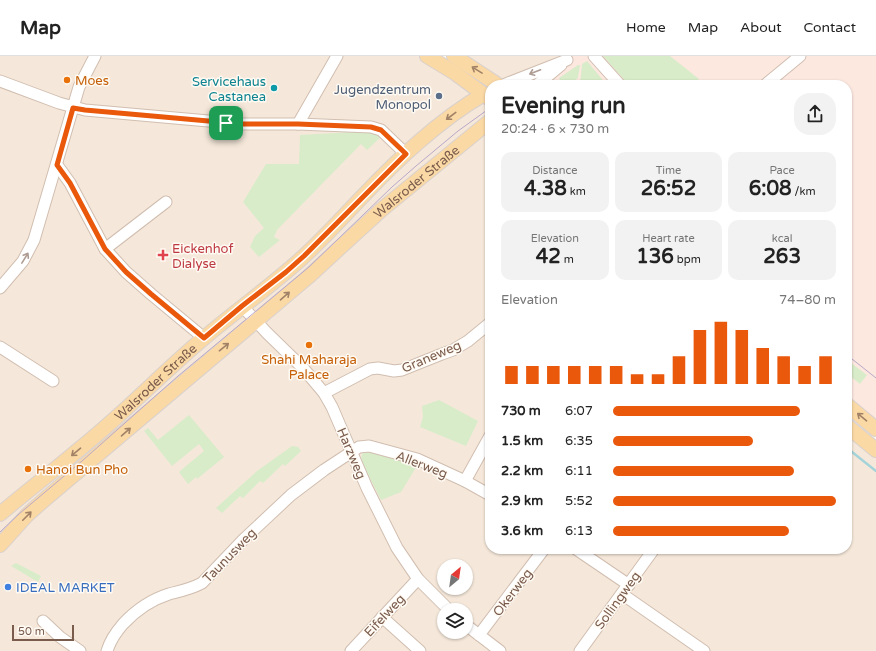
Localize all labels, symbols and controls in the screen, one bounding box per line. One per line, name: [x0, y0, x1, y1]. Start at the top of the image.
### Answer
text: Map: [20, 17, 61, 39]
text: Home: [626, 19, 666, 36]
text: Map: [688, 19, 718, 36]
text: About: [740, 19, 782, 36]
text: Contact: [804, 19, 856, 36]
one-way arrow: [472, 66, 483, 74]
one-way arrow: [529, 68, 541, 76]
place label: Moes: [75, 73, 109, 89]
place label: Servicehaus Castanea: [192, 74, 266, 105]
marker: Moes: [62, 75, 72, 85]
place label: Jugendzentrum Monopol: [334, 82, 431, 113]
marker: Servicehaus Castanea: [269, 83, 279, 93]
marker: Jugendzentrum Monopol: [434, 91, 444, 101]
text: Evening run: [501, 93, 626, 119]
button: share: [794, 93, 836, 135]
pin: [209, 106, 243, 140]
one-way arrow: [446, 111, 457, 120]
icon: arrive: [215, 112, 237, 134]
text: 20:24 · 6 × 730 m: [501, 121, 609, 137]
street label: Walsroder Straße: [370, 142, 463, 222]
text: Distance: [532, 164, 577, 177]
text: Time: [656, 164, 681, 177]
text: Pace: [769, 164, 795, 177]
text: 4.38: [524, 177, 567, 201]
text: 26:52: [641, 177, 696, 201]
text: 6:08: [749, 177, 792, 201]
text: km: [567, 185, 586, 198]
text: /km: [792, 185, 816, 198]
text: Elevation: [531, 232, 579, 245]
text: Heart rate: [642, 232, 695, 245]
text: kcal: [772, 232, 793, 245]
place label: Eickenhof Dialyse: [172, 241, 233, 272]
text: 42: [536, 245, 561, 269]
text: 136: [636, 245, 674, 269]
text: 263: [763, 245, 801, 269]
marker: Eickenhof Dialyse: [157, 249, 169, 261]
one-way arrow: [21, 253, 29, 264]
text: m: [561, 253, 574, 266]
text: bpm: [674, 253, 701, 266]
one-way arrow: [280, 291, 291, 300]
text: Elevation: [501, 292, 558, 308]
text: 74–80 m: [779, 292, 836, 308]
street label: Graneweg: [399, 337, 464, 377]
marker: Shahi Maharaja Palace: [304, 340, 314, 350]
street label: Walsroder Straße: [111, 341, 200, 424]
one-way arrow: [219, 343, 230, 352]
place label: Shahi Maharaja Palace: [261, 352, 357, 383]
text: 730 m: [501, 403, 541, 419]
text: 6:07: [565, 403, 593, 419]
one-way arrow: [856, 412, 867, 421]
street label: Harzweg: [333, 425, 369, 482]
one-way arrow: [120, 427, 131, 436]
text: 1.5 km: [501, 433, 543, 449]
text: 6:35: [565, 433, 593, 449]
one-way arrow: [71, 447, 82, 456]
street label: Allerweg: [393, 448, 450, 482]
place label: Hanoi Bun Pho: [36, 462, 128, 478]
text: 2.2 km: [501, 463, 543, 479]
text: 6:11: [565, 463, 593, 479]
marker: Hanoi Bun Pho: [23, 464, 33, 474]
text: 2.9 km: [501, 493, 543, 509]
text: 5:52: [565, 493, 593, 509]
one-way arrow: [22, 511, 32, 521]
text: 3.6 km: [501, 523, 543, 539]
text: 6:13: [565, 523, 593, 539]
street label: Taunusweg: [200, 525, 260, 586]
north arrow: [437, 559, 473, 595]
map controls: [437, 559, 473, 639]
street label: Okerweg: [490, 566, 536, 620]
street label: Sollingweg: [591, 569, 644, 633]
place label: IDEAL MARKET: [16, 580, 115, 596]
marker: IDEAL MARKET: [3, 582, 13, 592]
street label: Eifelweg: [361, 591, 408, 640]
button: layers: [437, 603, 473, 639]
scale bar: [12, 623, 74, 642]
text: 50 m: [18, 625, 45, 638]

